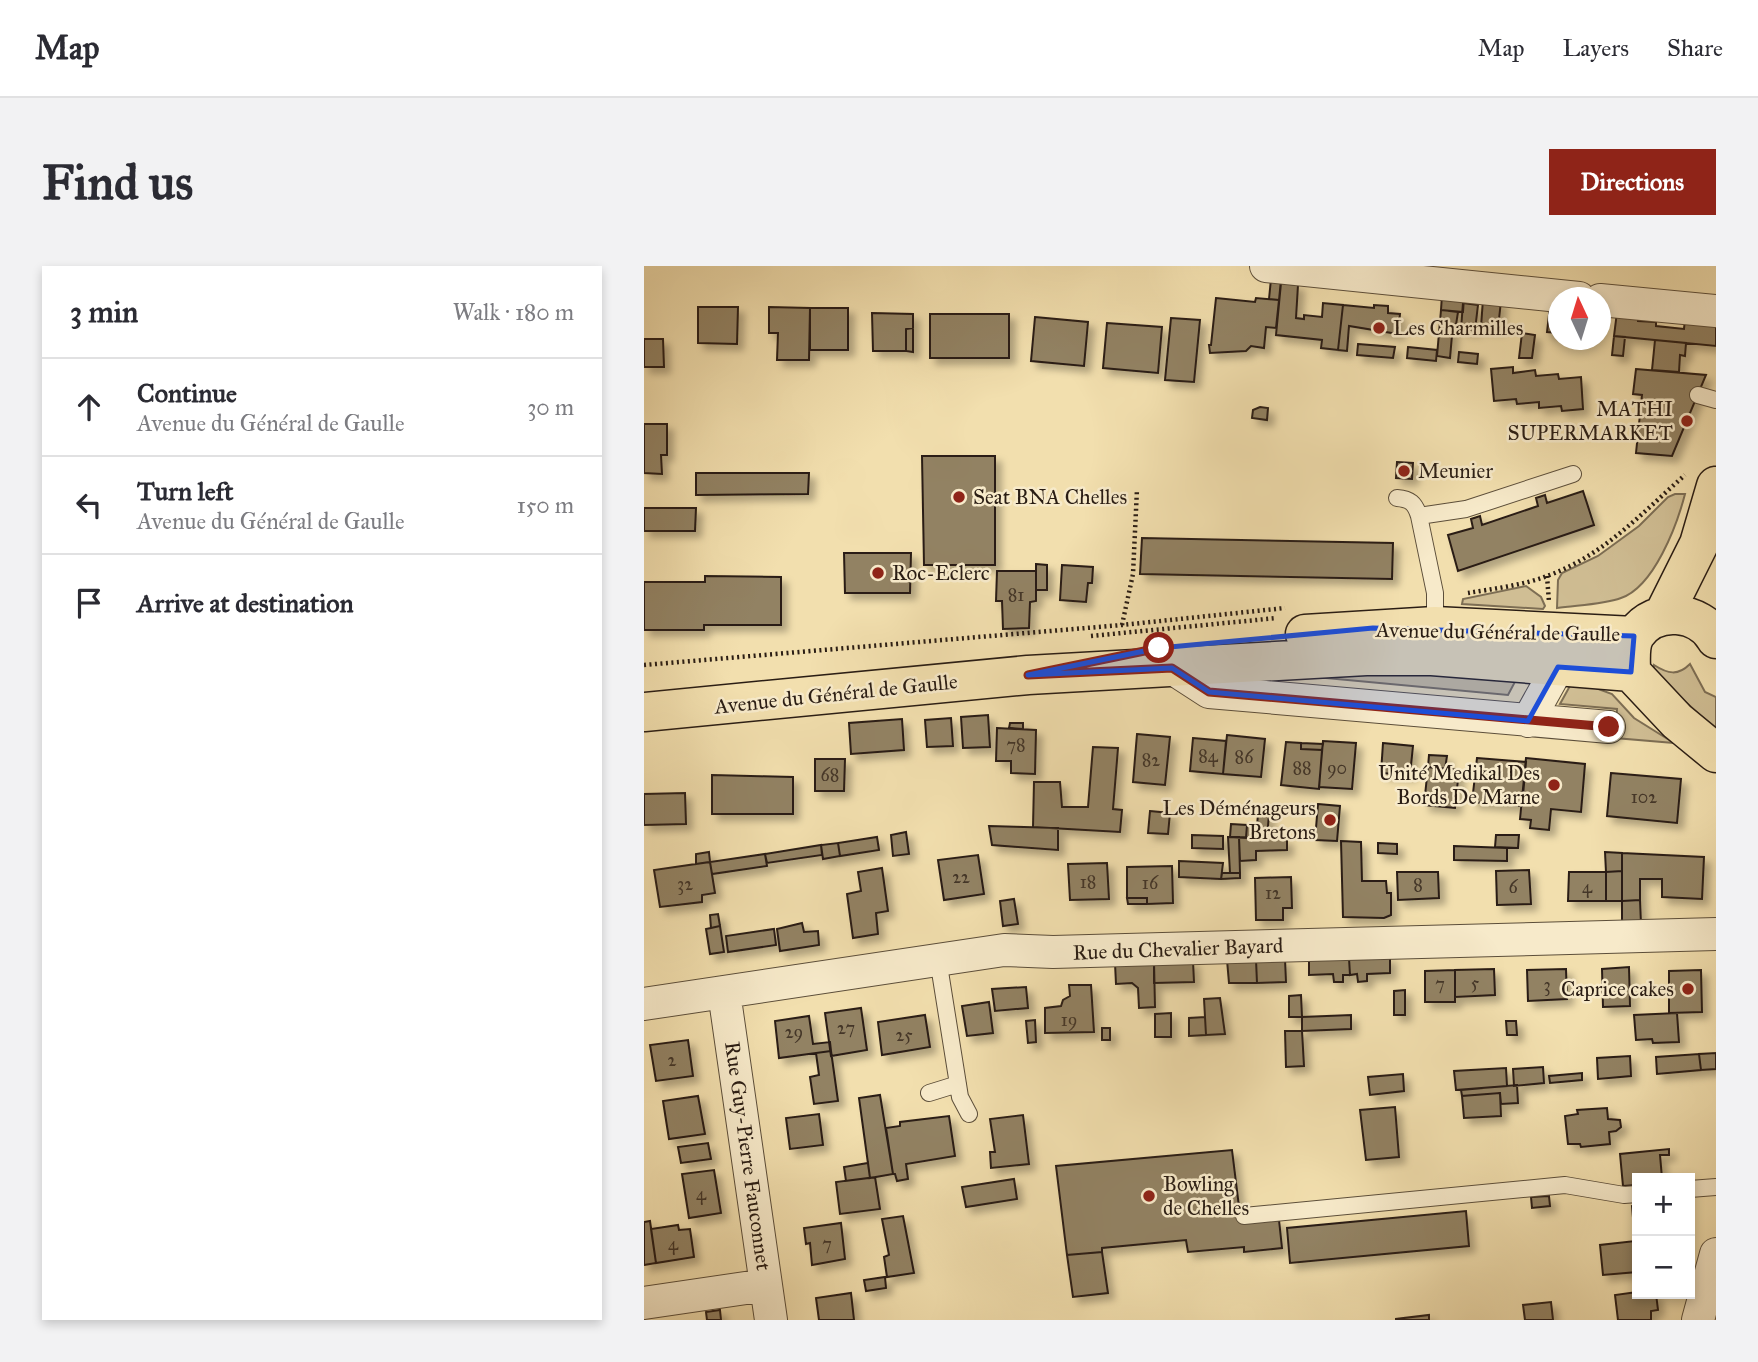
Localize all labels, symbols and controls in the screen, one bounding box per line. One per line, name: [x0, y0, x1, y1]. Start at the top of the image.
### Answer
text: Map: [35, 28, 99, 68]
text: Map: [1478, 33, 1525, 63]
text: Layers: [1563, 33, 1629, 63]
text: Share: [1667, 33, 1723, 63]
button: Directions: [1549, 149, 1716, 215]
text: Find us: [42, 153, 193, 212]
north arrow: [1548, 287, 1611, 350]
text: 3 min: [70, 294, 138, 330]
text: Walk · 180 m: [453, 298, 574, 326]
place label: Les Charmilles: [1393, 315, 1523, 341]
marker: Les Charmilles: [1371, 320, 1387, 336]
text: Continue: [137, 377, 237, 409]
icon: ahead: [70, 388, 108, 426]
text: 30 m: [527, 393, 574, 421]
place label: MATHI SUPERMARKET: [1508, 396, 1673, 446]
text: Avenue du Général de Gaulle: [137, 409, 405, 437]
marker: MATHI SUPERMARKET: [1679, 413, 1695, 429]
place label: Meunier: [1418, 458, 1493, 484]
marker: Meunier: [1396, 463, 1412, 479]
text: Turn left: [137, 475, 233, 507]
place label: Seat BNA Chelles: [973, 484, 1127, 510]
icon: left: [70, 486, 108, 524]
marker: Seat BNA Chelles: [951, 489, 967, 505]
text: 150 m: [517, 491, 574, 519]
text: Avenue du Général de Gaulle: [137, 507, 405, 535]
place label: Roc-Eclerc: [892, 560, 990, 586]
marker: Roc-Eclerc: [870, 565, 886, 581]
icon: arrive: [70, 584, 108, 622]
house number: 81: [1008, 584, 1024, 606]
text: Arrive at destination: [137, 587, 354, 619]
street label: Avenue du Général de Gaulle: [1375, 617, 1621, 647]
route start: [1143, 632, 1174, 663]
street label: Avenue du Général de Gaulle: [712, 668, 959, 720]
route end: [1593, 711, 1624, 742]
house number: 78: [1006, 734, 1026, 756]
house number: 84: [1198, 745, 1219, 767]
house number: 86: [1235, 746, 1254, 768]
house number: 82: [1142, 749, 1160, 771]
house number: 88: [1292, 757, 1312, 779]
house number: 90: [1327, 757, 1347, 779]
place label: Unité Medikal Des Bords De Marne: [1378, 760, 1540, 810]
house number: 68: [821, 764, 839, 786]
marker: Unité Medikal Des Bords De Marne: [1546, 777, 1562, 793]
house number: 102: [1631, 786, 1657, 808]
place label: Les Déménageurs Bretons: [1162, 795, 1316, 845]
marker: Les Déménageurs Bretons: [1322, 812, 1338, 828]
house number: 22: [952, 866, 970, 888]
house number: 18: [1080, 871, 1096, 893]
house number: 16: [1142, 872, 1159, 894]
house number: 32: [677, 873, 693, 895]
house number: 8: [1413, 874, 1423, 896]
house number: 6: [1508, 876, 1518, 898]
house number: 4: [1582, 876, 1593, 898]
house number: 12: [1265, 882, 1281, 904]
street label: Rue du Chevalier Bayard: [1072, 932, 1284, 966]
house number: 5: [1471, 972, 1480, 994]
house number: 7: [1435, 973, 1445, 995]
house number: 3: [1543, 974, 1551, 996]
place label: Caprice cakes: [1561, 976, 1674, 1002]
marker: Caprice cakes: [1680, 981, 1696, 997]
house number: 19: [1061, 1009, 1077, 1031]
house number: 27: [837, 1017, 855, 1039]
house number: 29: [785, 1021, 803, 1043]
house number: 25: [895, 1024, 913, 1046]
street label: Rue Guy-Pierre Fauconnet: [719, 1040, 777, 1273]
house number: 2: [668, 1049, 677, 1071]
place label: Bowling de Chelles: [1163, 1171, 1249, 1221]
map controls: [1632, 1173, 1695, 1299]
button: +: [1632, 1173, 1695, 1236]
house number: 4: [696, 1183, 707, 1205]
marker: Bowling de Chelles: [1141, 1188, 1157, 1204]
house number: 4: [668, 1233, 679, 1255]
house number: 7: [822, 1233, 832, 1255]
button: −: [1632, 1236, 1695, 1299]

